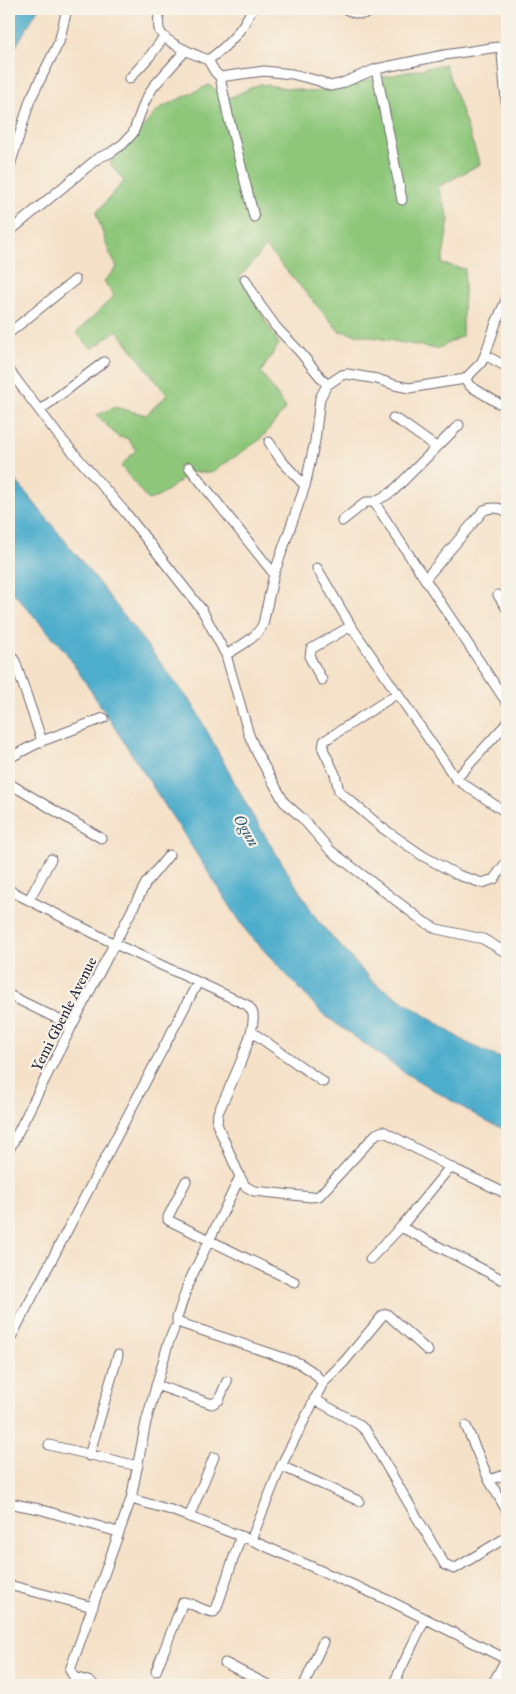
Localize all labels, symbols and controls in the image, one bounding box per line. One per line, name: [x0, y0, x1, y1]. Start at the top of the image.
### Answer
water label: Ogun: [230, 811, 264, 850]
street label: Yemi Gbenle Avenue: [27, 954, 101, 1074]

